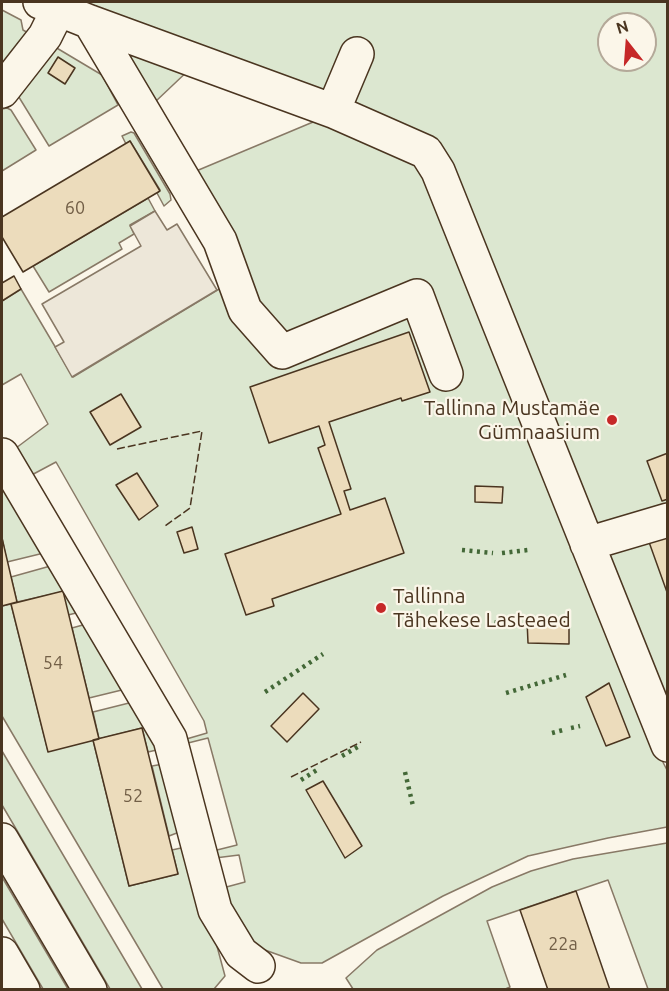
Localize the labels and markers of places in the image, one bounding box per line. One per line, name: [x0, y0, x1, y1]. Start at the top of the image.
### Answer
place label: Tallinna Mustamäe Gümnaasium: [424, 395, 600, 445]
marker: Tallinna Mustamäe Gümnaasium: [605, 413, 619, 427]
place label: Tallinna Tähekese Lasteaed: [393, 583, 571, 633]
marker: Tallinna Tähekese Lasteaed: [374, 601, 388, 615]

